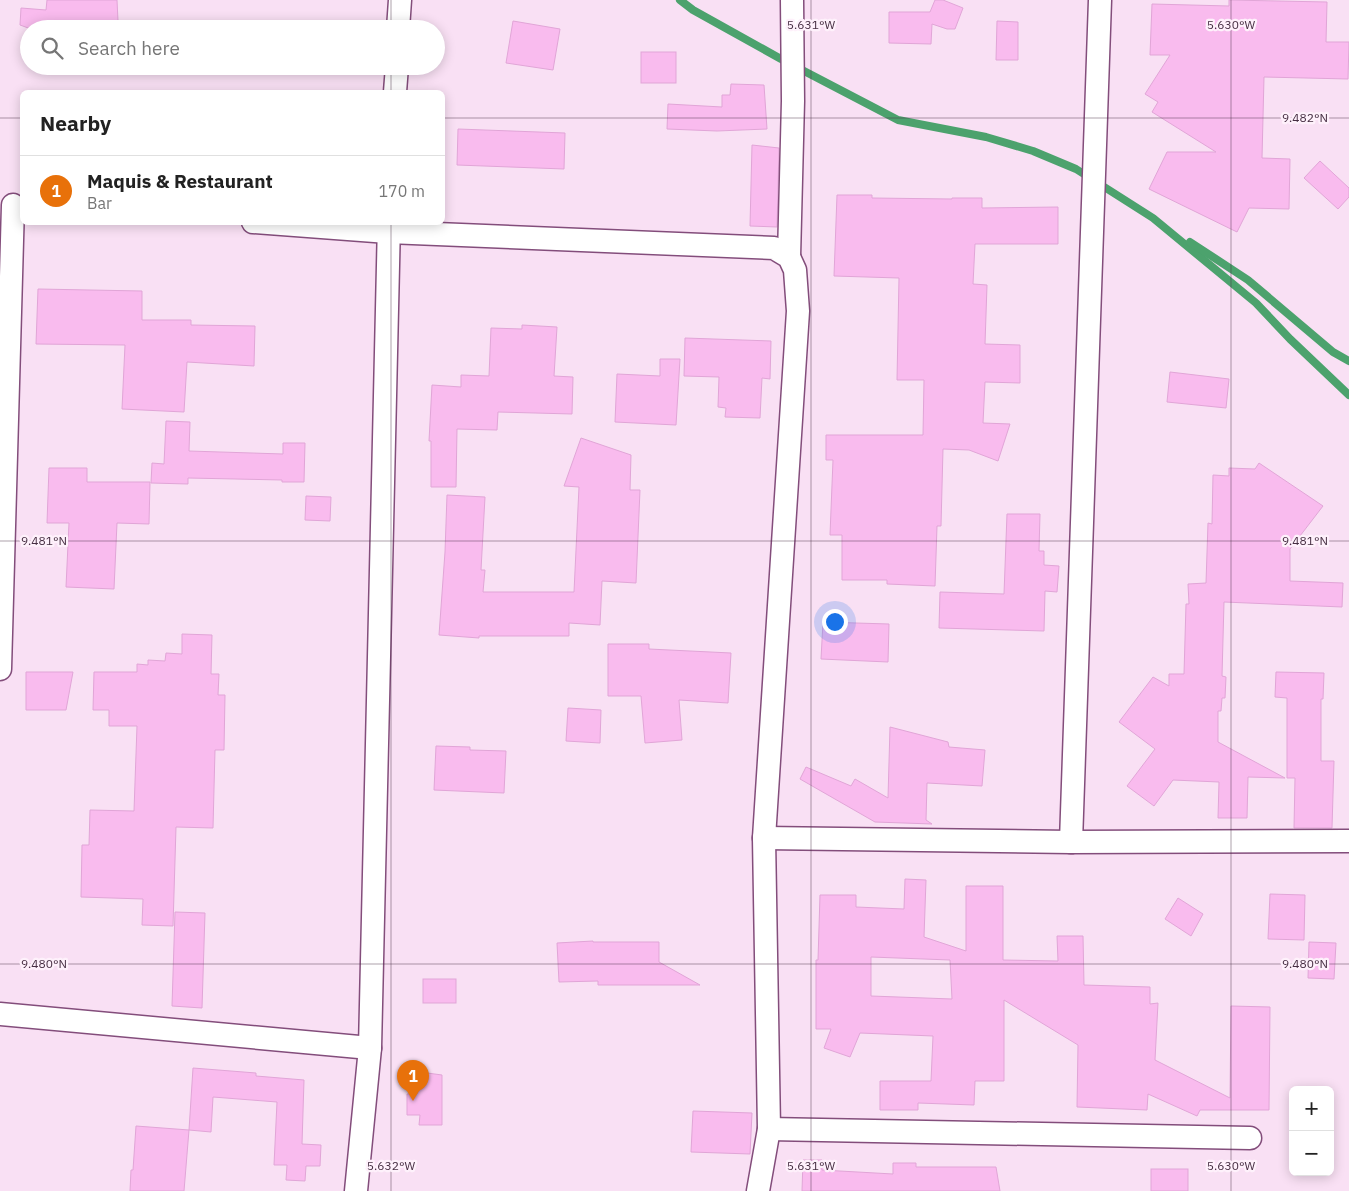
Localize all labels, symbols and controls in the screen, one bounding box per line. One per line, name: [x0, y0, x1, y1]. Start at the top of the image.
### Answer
text: 5.631°W: [787, 17, 835, 32]
text: 5.630°W: [1207, 17, 1255, 32]
search box: [20, 20, 445, 75]
icon: search: [38, 34, 66, 62]
text: Search here: [78, 36, 180, 60]
text: Nearby: [40, 109, 111, 137]
text: 9.482°N: [1282, 110, 1328, 125]
text: Maquis & Restaurant: [87, 169, 273, 193]
text: 1: [51, 181, 61, 201]
text: 170 m: [378, 181, 425, 201]
text: Bar: [87, 193, 112, 213]
text: 9.481°N: [21, 533, 67, 548]
text: 9.481°N: [1282, 533, 1328, 548]
your location: [822, 609, 848, 635]
text: 9.480°N: [21, 956, 67, 971]
text: 9.480°N: [1282, 956, 1328, 971]
pin: 1: [397, 1060, 429, 1101]
map controls: [1289, 1086, 1334, 1176]
button: +: [1289, 1086, 1334, 1131]
button: −: [1289, 1131, 1334, 1176]
text: 5.632°W: [367, 1158, 415, 1173]
text: 5.631°W: [787, 1158, 835, 1173]
text: 5.630°W: [1207, 1158, 1255, 1173]

